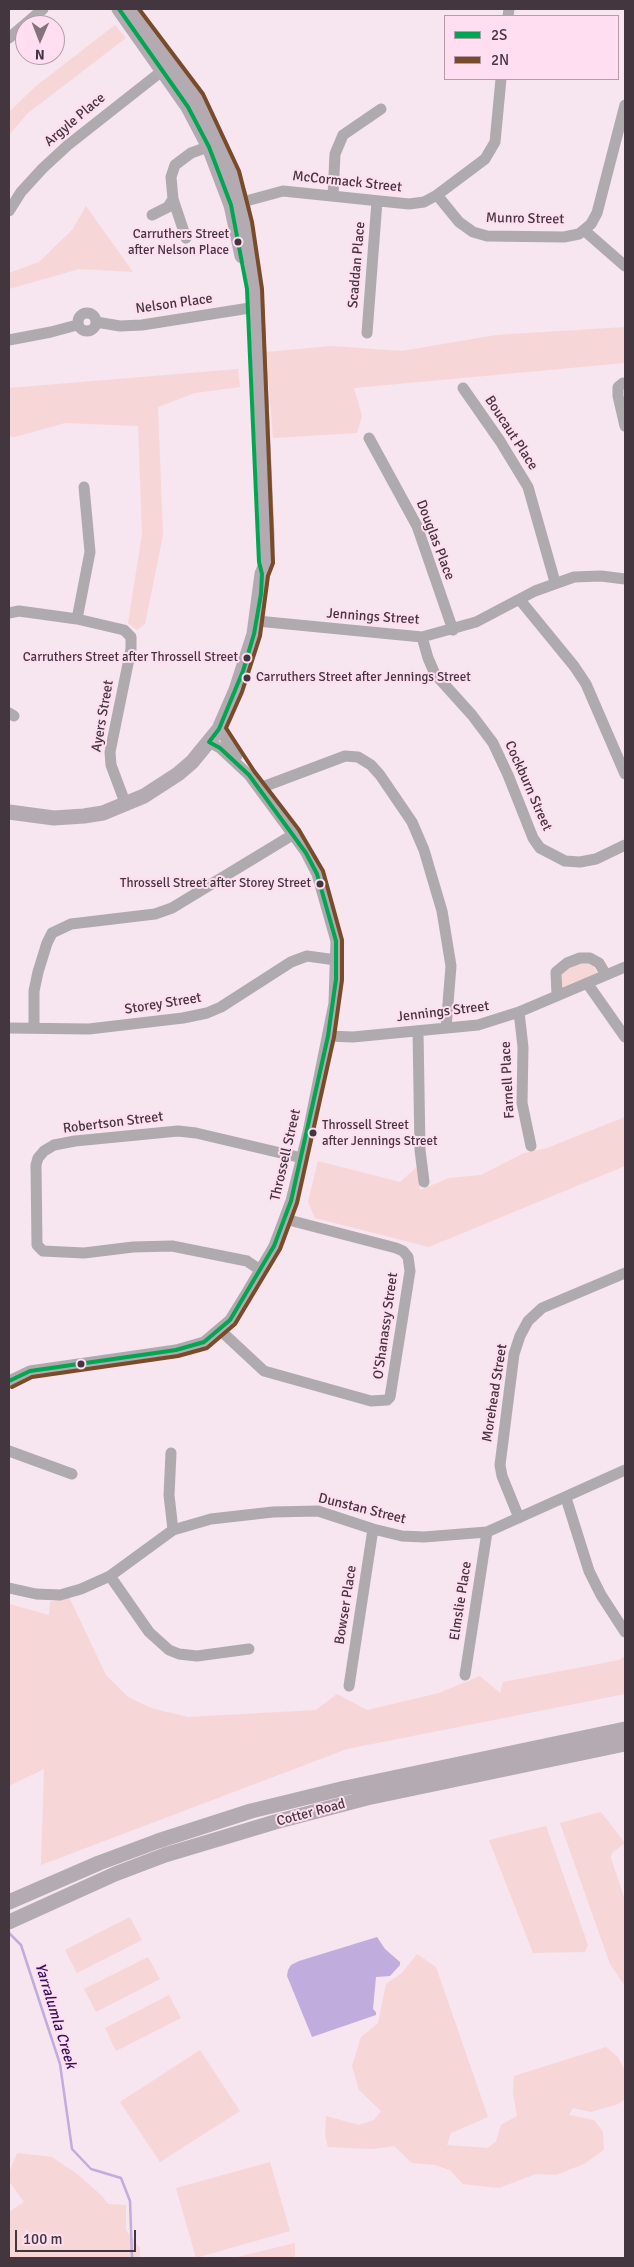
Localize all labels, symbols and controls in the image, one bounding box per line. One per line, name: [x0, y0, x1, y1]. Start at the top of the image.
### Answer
north arrow: [15, 15, 65, 65]
legend: [444, 15, 619, 80]
text: 2S: [491, 26, 507, 44]
text: N: [35, 46, 45, 63]
text: 2N: [491, 51, 509, 69]
street label: Argyle Place: [41, 90, 109, 150]
street label: McCormack Street: [291, 168, 403, 196]
street label: Munro Street: [486, 210, 564, 228]
street label: Scaddan Place: [345, 221, 369, 309]
place label: Carruthers Street after Nelson Place: [128, 227, 229, 258]
marker: Carruthers Street after Nelson Place: [233, 237, 243, 247]
street label: Nelson Place: [135, 290, 213, 318]
street label: Boucaut Place: [481, 393, 541, 473]
street label: Douglas Place: [412, 498, 458, 582]
street label: Jennings Street: [326, 605, 420, 629]
place label: Carruthers Street after Throssell Street: [23, 650, 238, 666]
marker: Carruthers Street after Throssell Street: [242, 653, 252, 663]
place label: Carruthers Street after Jennings Street: [256, 670, 471, 686]
marker: Carruthers Street after Jennings Street: [242, 673, 252, 683]
street label: Ayers Street: [88, 679, 118, 753]
street label: Cockburn Street: [501, 738, 555, 834]
place label: Throssell Street after Storey Street: [120, 876, 311, 892]
marker: Throssell Street after Storey Street: [315, 879, 325, 889]
street label: Storey Street: [123, 990, 203, 1018]
street label: Jennings Street: [396, 998, 490, 1026]
street label: Farnell Place: [498, 1041, 518, 1119]
street label: Throssell Street: [267, 1108, 305, 1202]
street label: Robertson Street: [62, 1109, 164, 1137]
place label: Throssell Street after Jennings Street: [322, 1118, 438, 1149]
marker: Throssell Street after Jennings Street: [308, 1128, 318, 1138]
street label: O'Shanassy Street: [370, 1272, 402, 1380]
street label: Morehead Street: [479, 1343, 511, 1443]
unlabelled marker: [76, 1359, 86, 1369]
street label: Dunstan Street: [316, 1490, 408, 1528]
street label: Elmslie Place: [446, 1560, 476, 1642]
street label: Bowser Place: [331, 1564, 361, 1646]
street label: Cotter Road: [275, 1796, 347, 1830]
water label: Yarralumla Creek: [30, 1961, 80, 2071]
scale bar: [18, 2220, 139, 2252]
text: 100 m: [23, 2230, 63, 2248]

